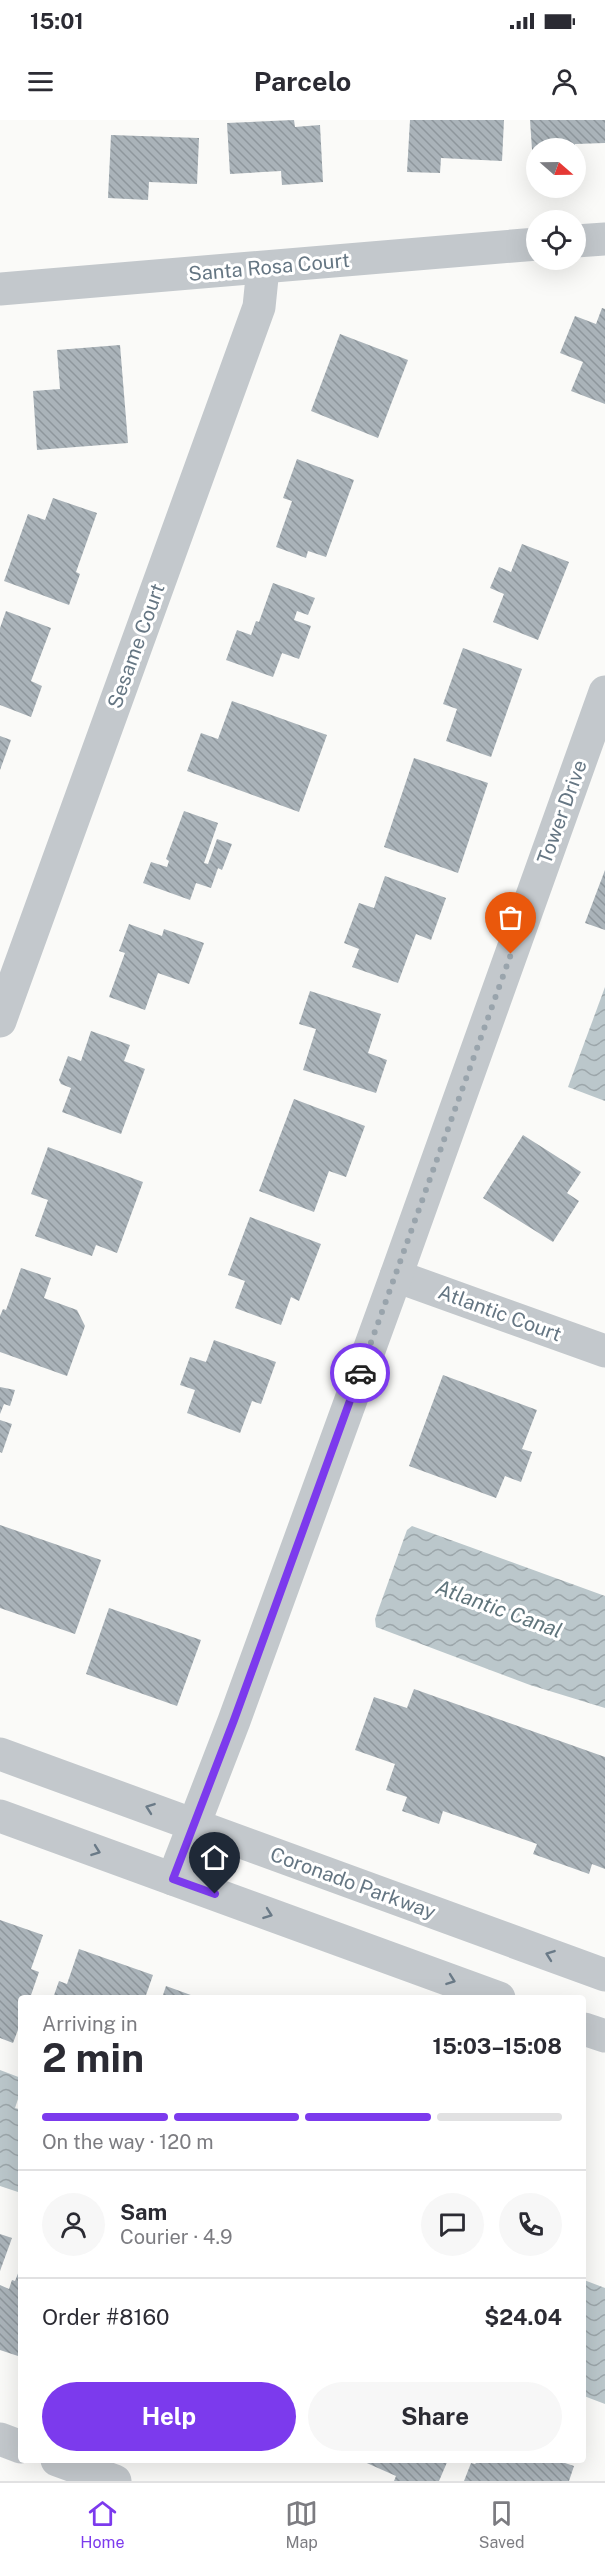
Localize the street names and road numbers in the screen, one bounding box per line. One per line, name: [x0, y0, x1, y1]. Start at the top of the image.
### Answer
street label: Santa Rosa Court: [187, 248, 351, 286]
street label: Sesame Court: [102, 580, 170, 712]
street label: Tower Drive: [532, 757, 592, 867]
street label: Atlantic Court: [435, 1280, 565, 1346]
street label: Coronado Parkway: [267, 1842, 439, 1924]

